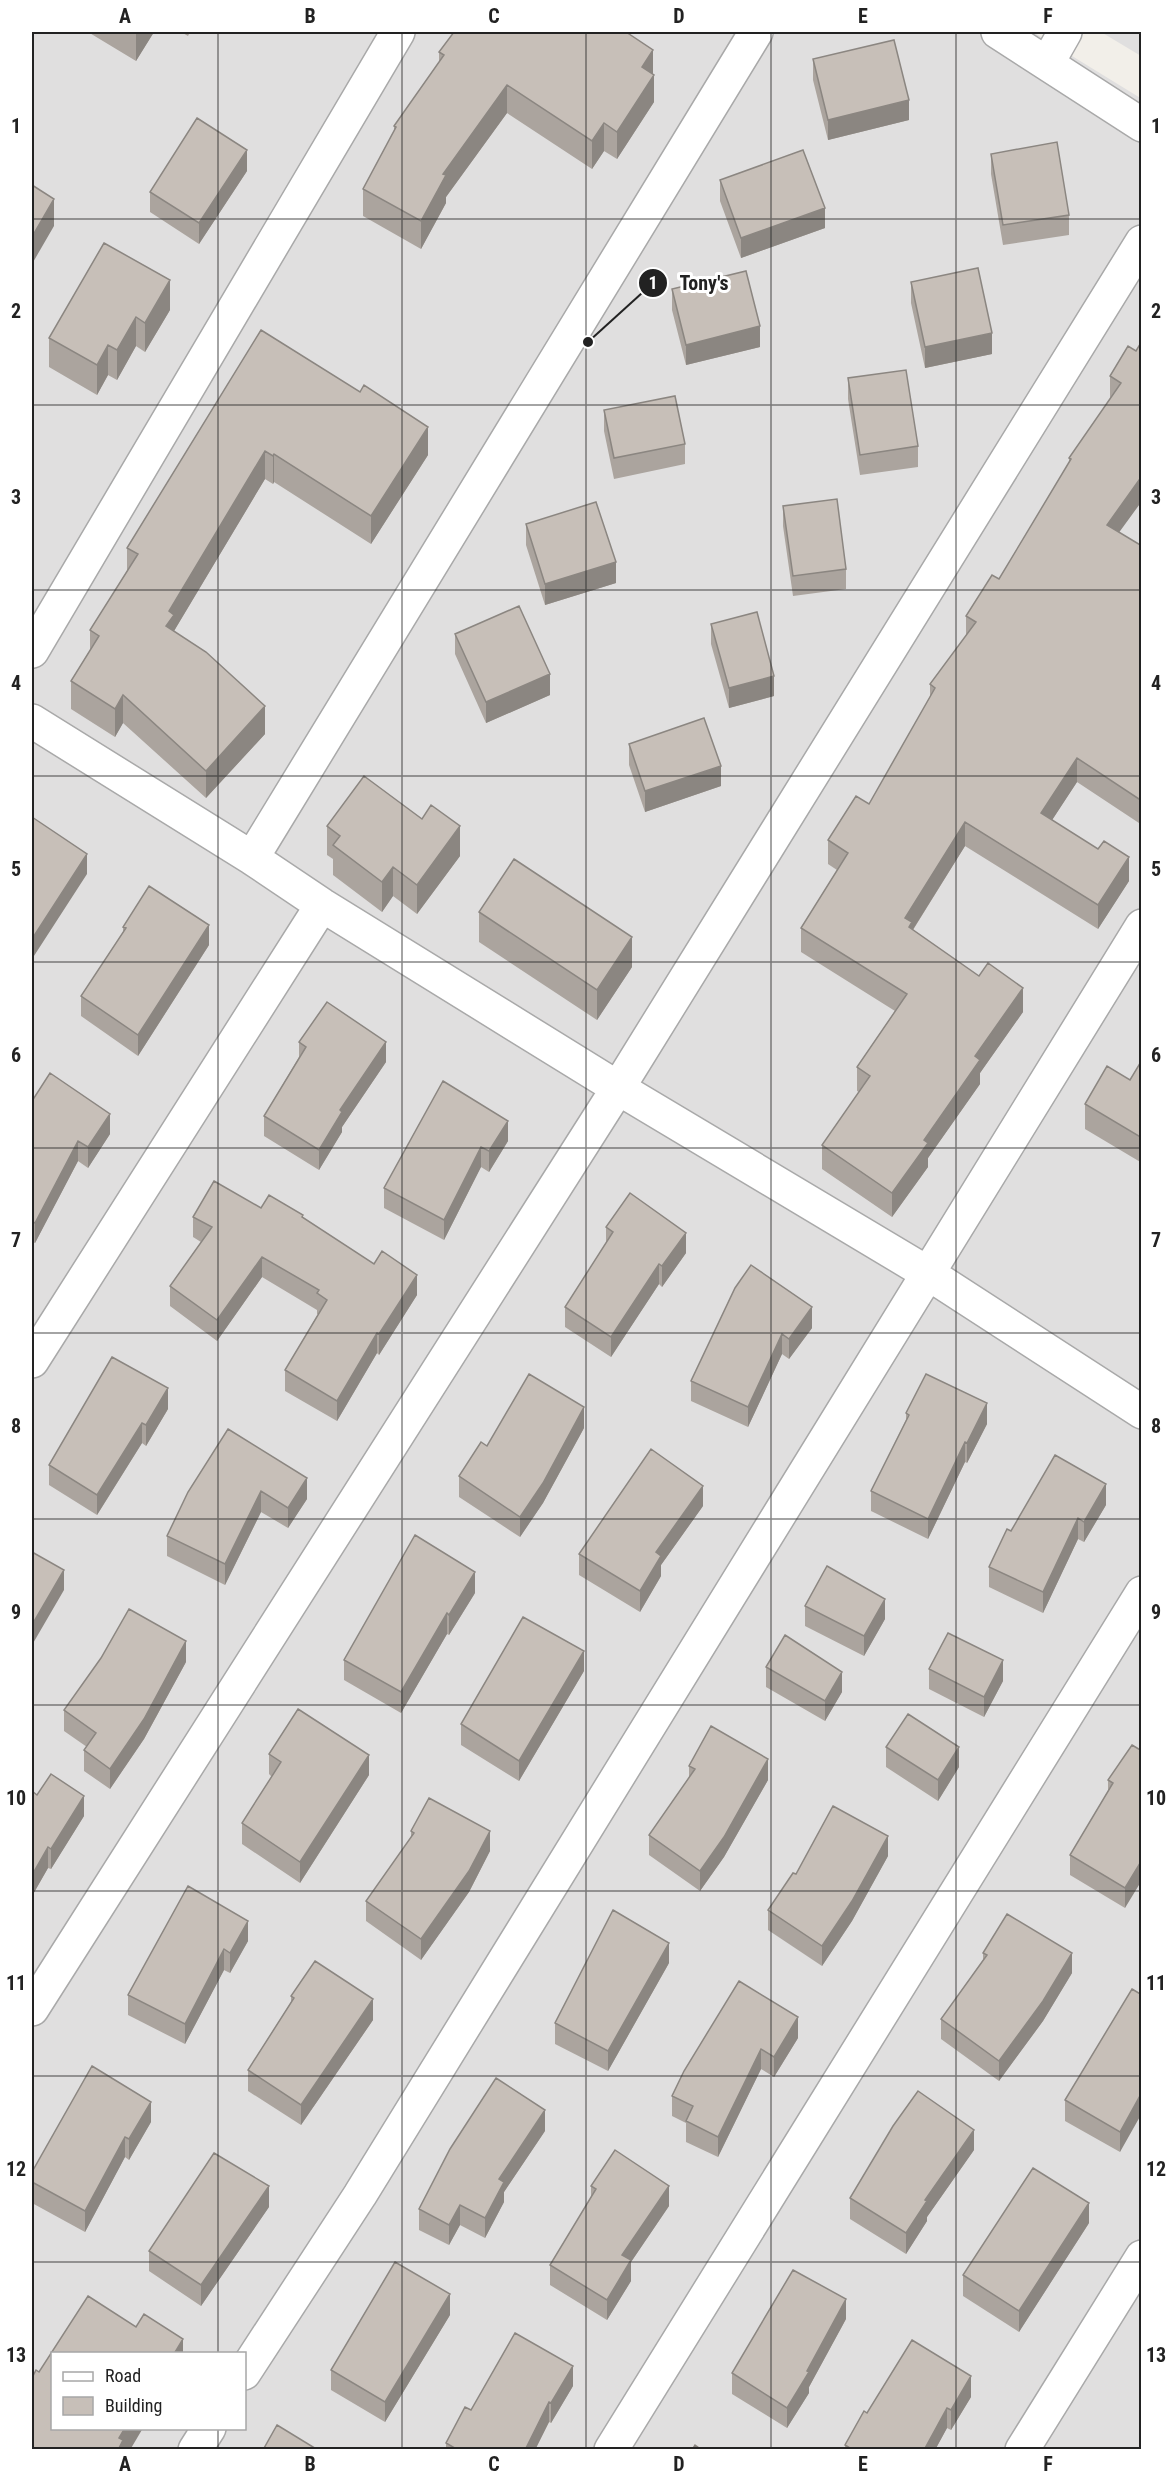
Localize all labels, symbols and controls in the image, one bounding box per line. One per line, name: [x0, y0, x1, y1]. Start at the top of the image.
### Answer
text: A: [119, 4, 131, 28]
text: B: [304, 4, 316, 28]
text: C: [488, 4, 500, 28]
text: D: [673, 4, 685, 28]
text: E: [858, 4, 868, 28]
text: F: [1043, 4, 1053, 28]
text: 1: [11, 114, 21, 138]
text: 1: [1151, 114, 1161, 138]
callout: Tony's: [638, 264, 741, 302]
text: Tony's: [679, 271, 729, 295]
text: 1: [648, 272, 658, 293]
text: 2: [11, 299, 21, 323]
text: 2: [1151, 299, 1161, 323]
text: 3: [11, 485, 21, 509]
text: 3: [1151, 485, 1161, 509]
text: 4: [11, 671, 21, 695]
text: 4: [1151, 671, 1161, 695]
text: 5: [11, 857, 21, 881]
text: 5: [1151, 857, 1161, 881]
text: 6: [11, 1043, 21, 1067]
text: 6: [1151, 1043, 1161, 1067]
text: 7: [11, 1228, 21, 1252]
text: 7: [1151, 1228, 1161, 1252]
text: 8: [11, 1414, 21, 1438]
text: 8: [1151, 1414, 1161, 1438]
text: 9: [11, 1600, 21, 1624]
text: 9: [1151, 1600, 1161, 1624]
text: 10: [6, 1786, 26, 1810]
text: 10: [1146, 1786, 1166, 1810]
text: 11: [6, 1971, 26, 1995]
text: 11: [1146, 1971, 1166, 1995]
text: 12: [6, 2157, 26, 2181]
text: 12: [1146, 2157, 1166, 2181]
text: 13: [6, 2343, 26, 2367]
text: 13: [1146, 2343, 1166, 2367]
legend: [51, 2352, 246, 2430]
text: Road: [105, 2365, 141, 2386]
text: Building: [105, 2395, 162, 2416]
text: A: [119, 2452, 131, 2476]
text: B: [304, 2452, 316, 2476]
text: C: [488, 2452, 500, 2476]
text: D: [673, 2452, 685, 2476]
text: E: [858, 2452, 868, 2476]
text: F: [1043, 2452, 1053, 2476]

